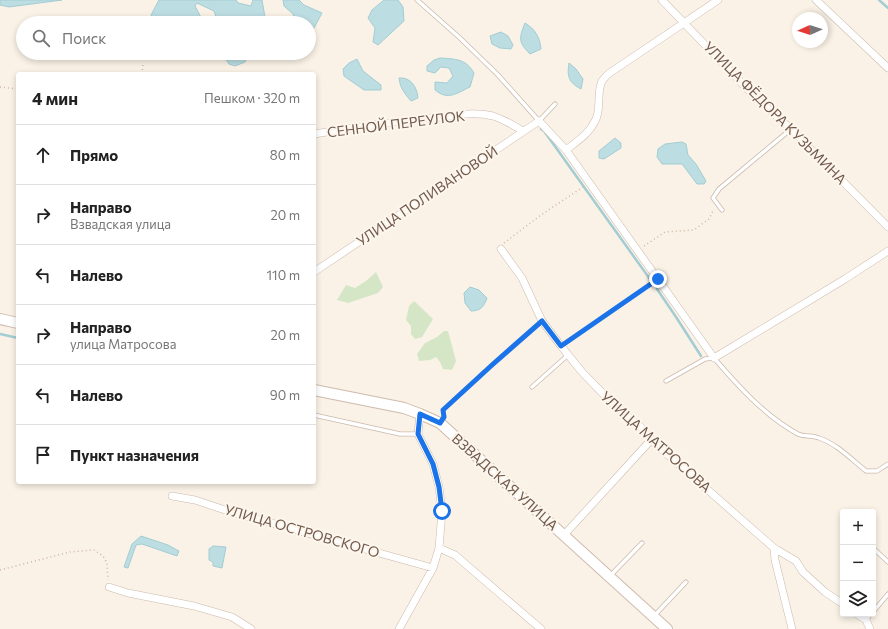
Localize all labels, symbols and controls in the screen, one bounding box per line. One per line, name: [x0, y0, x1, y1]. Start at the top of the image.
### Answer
north arrow: [792, 12, 828, 48]
search box: [16, 16, 316, 60]
icon: search: [30, 27, 52, 49]
text: Поиск: [62, 29, 106, 47]
street label: УЛИЦА ФЁДОРА КУЗЬМИНА: [700, 38, 851, 188]
text: 4 мин: [32, 88, 78, 109]
text: Пешком · 320 m: [204, 90, 300, 106]
street label: СЕННОЙ ПЕРЕУЛОК: [326, 107, 466, 140]
street label: УЛИЦА ПОЛИВАНОВОЙ: [353, 142, 501, 249]
icon: ahead: [32, 144, 54, 166]
text: Прямо: [70, 146, 118, 164]
text: 80 m: [270, 147, 300, 163]
text: Направо: [70, 198, 132, 216]
icon: right: [32, 204, 54, 226]
text: 20 m: [271, 207, 300, 223]
text: Взвадская улица: [70, 216, 171, 232]
icon: left: [32, 264, 54, 286]
text: Налево: [70, 266, 123, 284]
text: 110 m: [267, 267, 300, 283]
route end: [649, 270, 667, 288]
text: Направо: [70, 318, 132, 336]
icon: right: [32, 324, 54, 346]
text: 20 m: [271, 327, 300, 343]
text: улица Матросова: [70, 336, 176, 352]
icon: left: [32, 384, 54, 406]
text: Налево: [70, 386, 123, 404]
text: 90 m: [270, 387, 300, 403]
street label: УЛИЦА МАТРОСОВА: [598, 387, 715, 496]
street label: ВЗВАДСКАЯ УЛИЦА: [449, 429, 562, 534]
icon: arrive: [32, 444, 54, 466]
text: Пункт назначения: [70, 446, 199, 464]
street label: УЛИЦА ОСТРОВСКОГО: [223, 500, 382, 561]
route start: [433, 502, 451, 520]
map controls: [840, 509, 876, 617]
button: +: [840, 509, 876, 545]
button: −: [840, 545, 876, 581]
button: layers: [840, 581, 876, 617]

